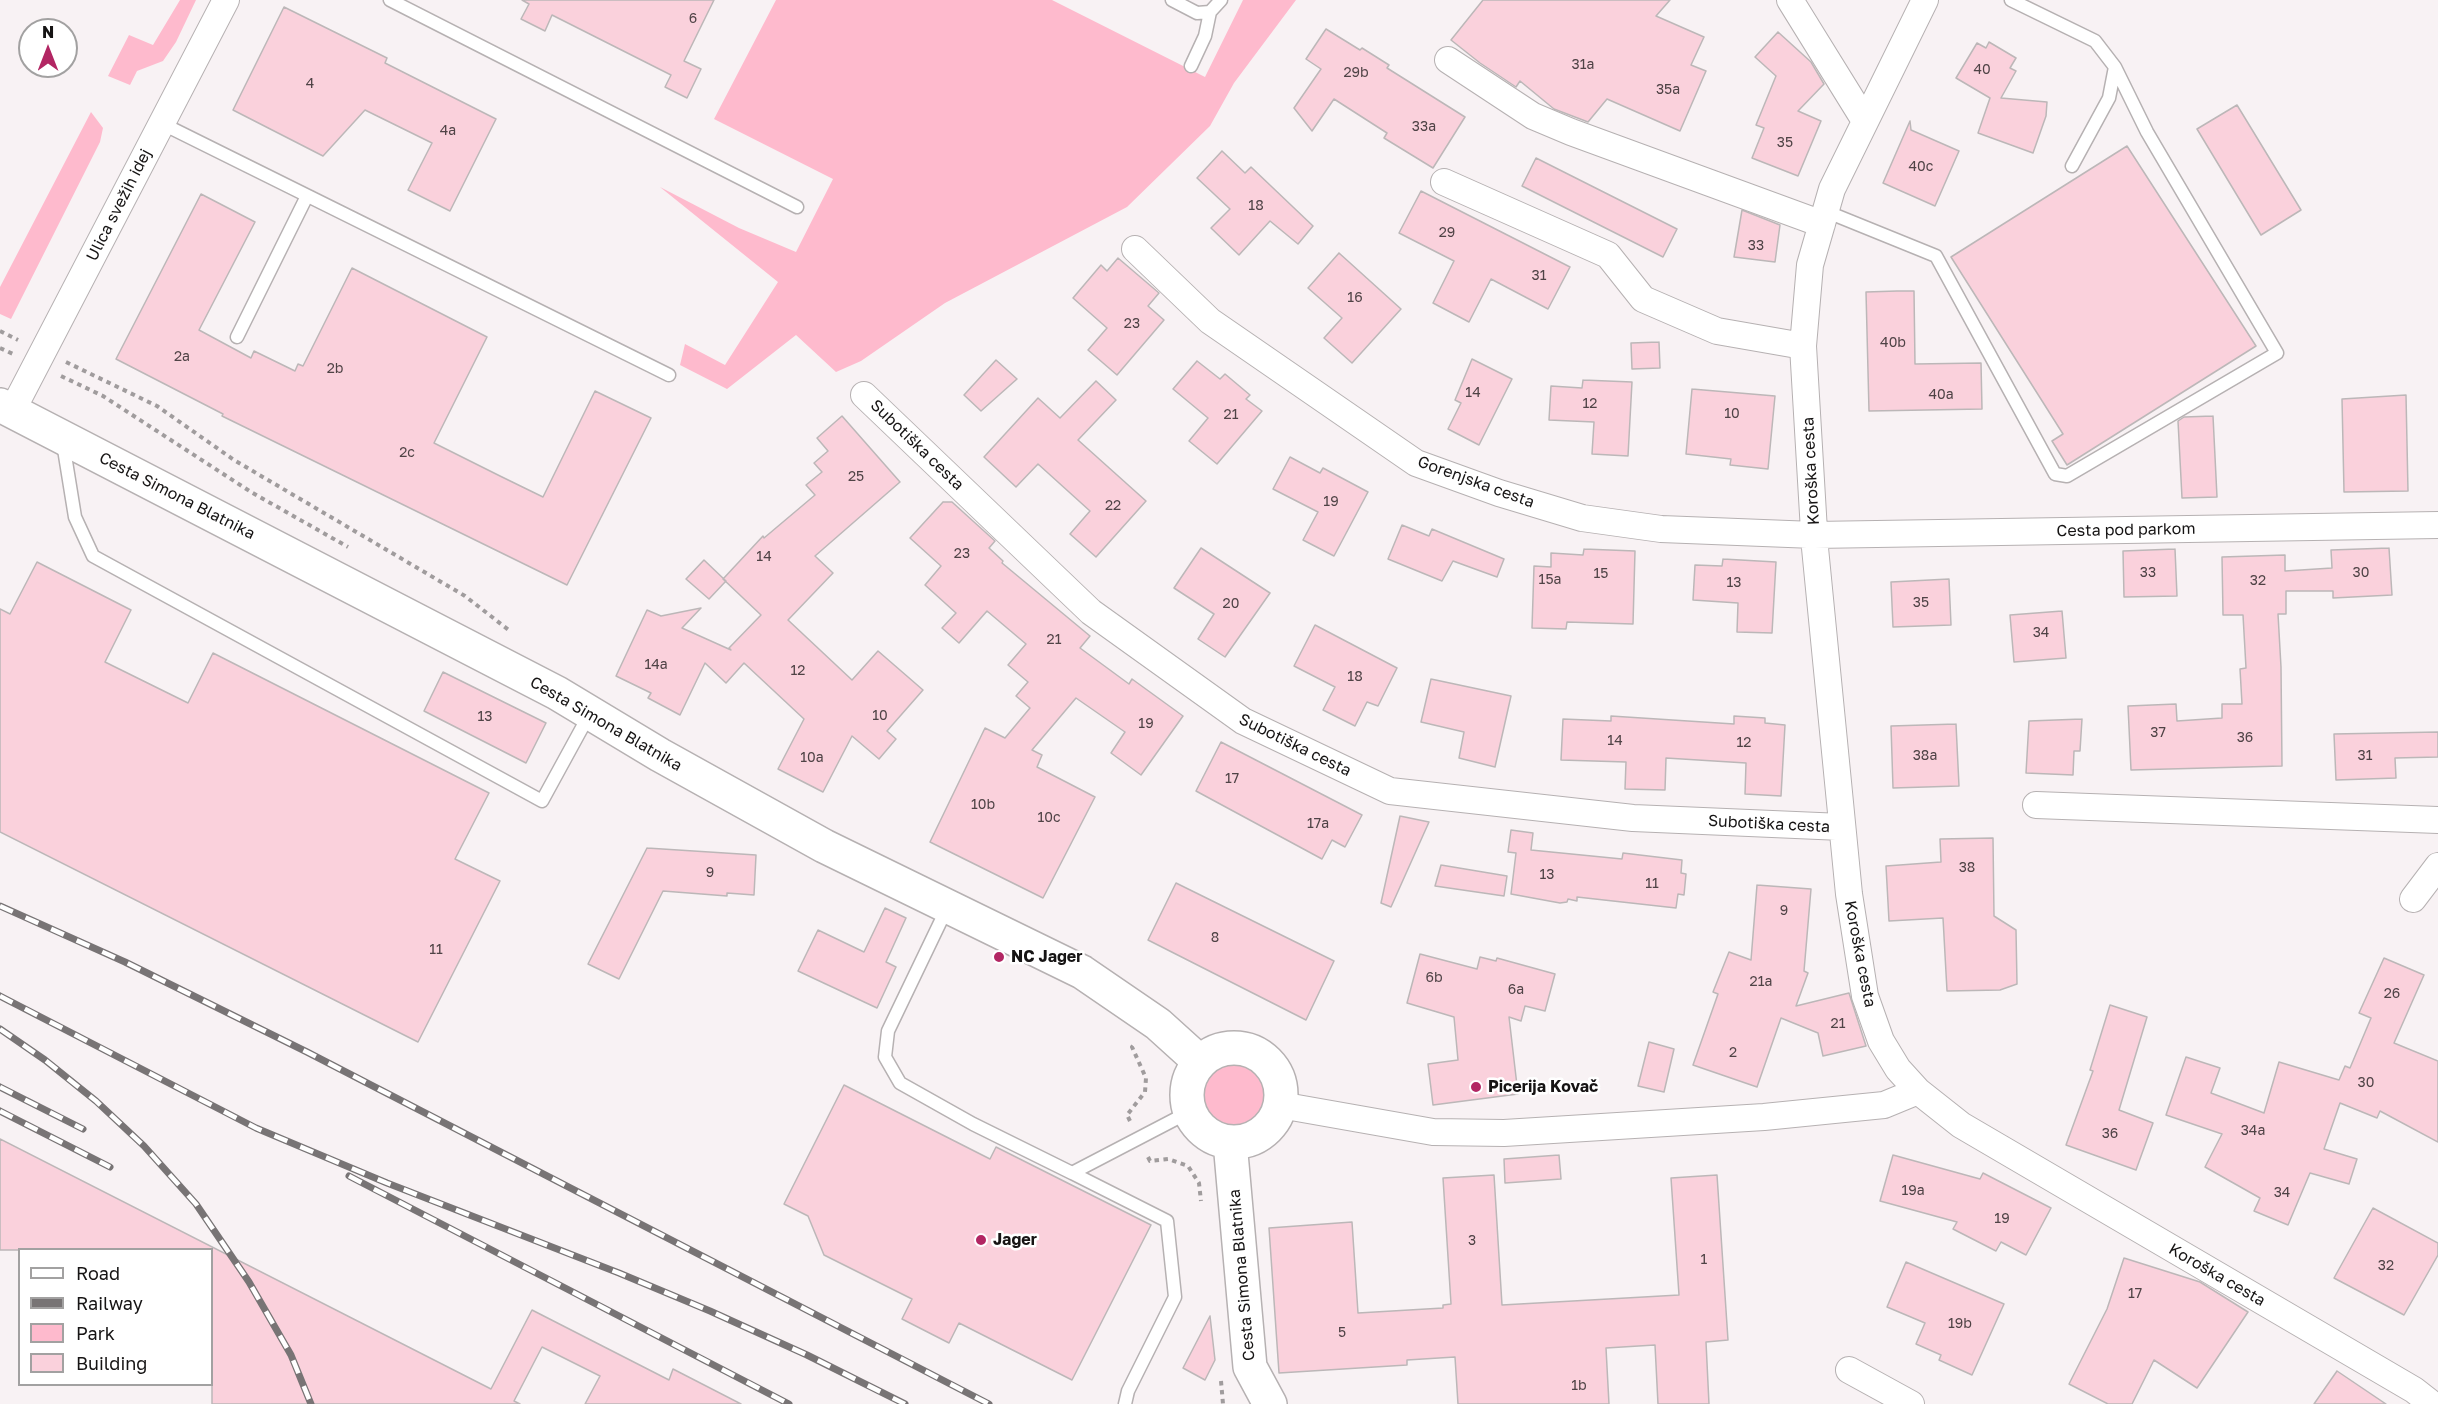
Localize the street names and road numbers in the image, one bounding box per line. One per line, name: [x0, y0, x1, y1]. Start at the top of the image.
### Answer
street label: Ulica svežih idej: [82, 146, 156, 264]
street label: Subotiška cesta: [866, 396, 968, 494]
street label: Koroška cesta: [1799, 416, 1823, 526]
street label: Cesta Simona Blatnika: [96, 448, 258, 544]
street label: Gorenjska cesta: [1415, 452, 1537, 512]
street label: Cesta pod parkom: [2056, 519, 2196, 541]
street label: Cesta Simona Blatnika: [527, 673, 685, 775]
street label: Subotiška cesta: [1236, 710, 1354, 780]
street label: Subotiška cesta: [1707, 811, 1831, 837]
street label: Koroška cesta: [1840, 899, 1880, 1009]
street label: Cesta Simona Blatnika: [1225, 1188, 1259, 1362]
street label: Koroška cesta: [2165, 1240, 2269, 1310]

